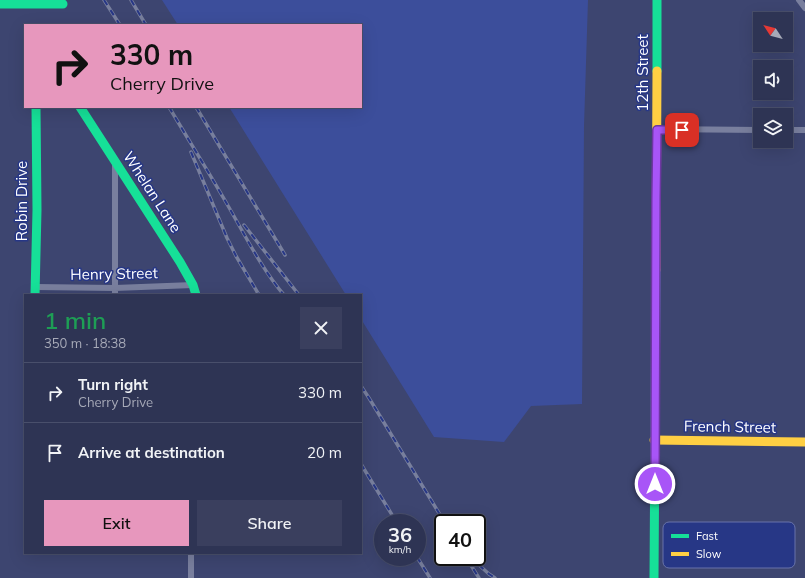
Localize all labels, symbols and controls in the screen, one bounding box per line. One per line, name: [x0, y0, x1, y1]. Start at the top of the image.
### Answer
north arrow: [753, 12, 793, 52]
map controls: [753, 12, 793, 148]
street label: 12th Street: [633, 34, 652, 112]
text: 330 m: [110, 37, 193, 72]
icon: right: [44, 40, 96, 92]
button: sound: [753, 60, 793, 100]
text: Cherry Drive: [110, 72, 214, 95]
button: layers: [753, 108, 793, 148]
pin: [665, 113, 699, 147]
icon: arrive: [671, 119, 693, 141]
street label: Whelan Lane: [119, 148, 186, 236]
street label: Robin Drive: [12, 161, 31, 241]
street label: Henry Street: [70, 263, 158, 284]
text: 1 min: [44, 305, 106, 335]
button: close: [300, 307, 342, 349]
text: 350 m · 18:38: [44, 335, 126, 351]
text: Turn right: [78, 375, 148, 394]
icon: right: [44, 382, 66, 404]
text: 330 m: [298, 383, 342, 402]
text: Cherry Drive: [78, 394, 153, 410]
street label: French Street: [684, 416, 776, 437]
icon: arrive: [44, 442, 66, 464]
text: Arrive at destination: [78, 443, 225, 462]
text: 20 m: [307, 443, 342, 462]
position arrow: [634, 463, 676, 505]
button: Exit: [44, 500, 189, 546]
button: Share: [197, 500, 342, 546]
speed limit sign: 40: [434, 514, 486, 566]
text: 36: [388, 522, 412, 547]
legend: [663, 522, 795, 568]
text: Fast: [696, 529, 718, 543]
text: km/h: [389, 543, 411, 556]
text: Slow: [696, 547, 722, 561]

